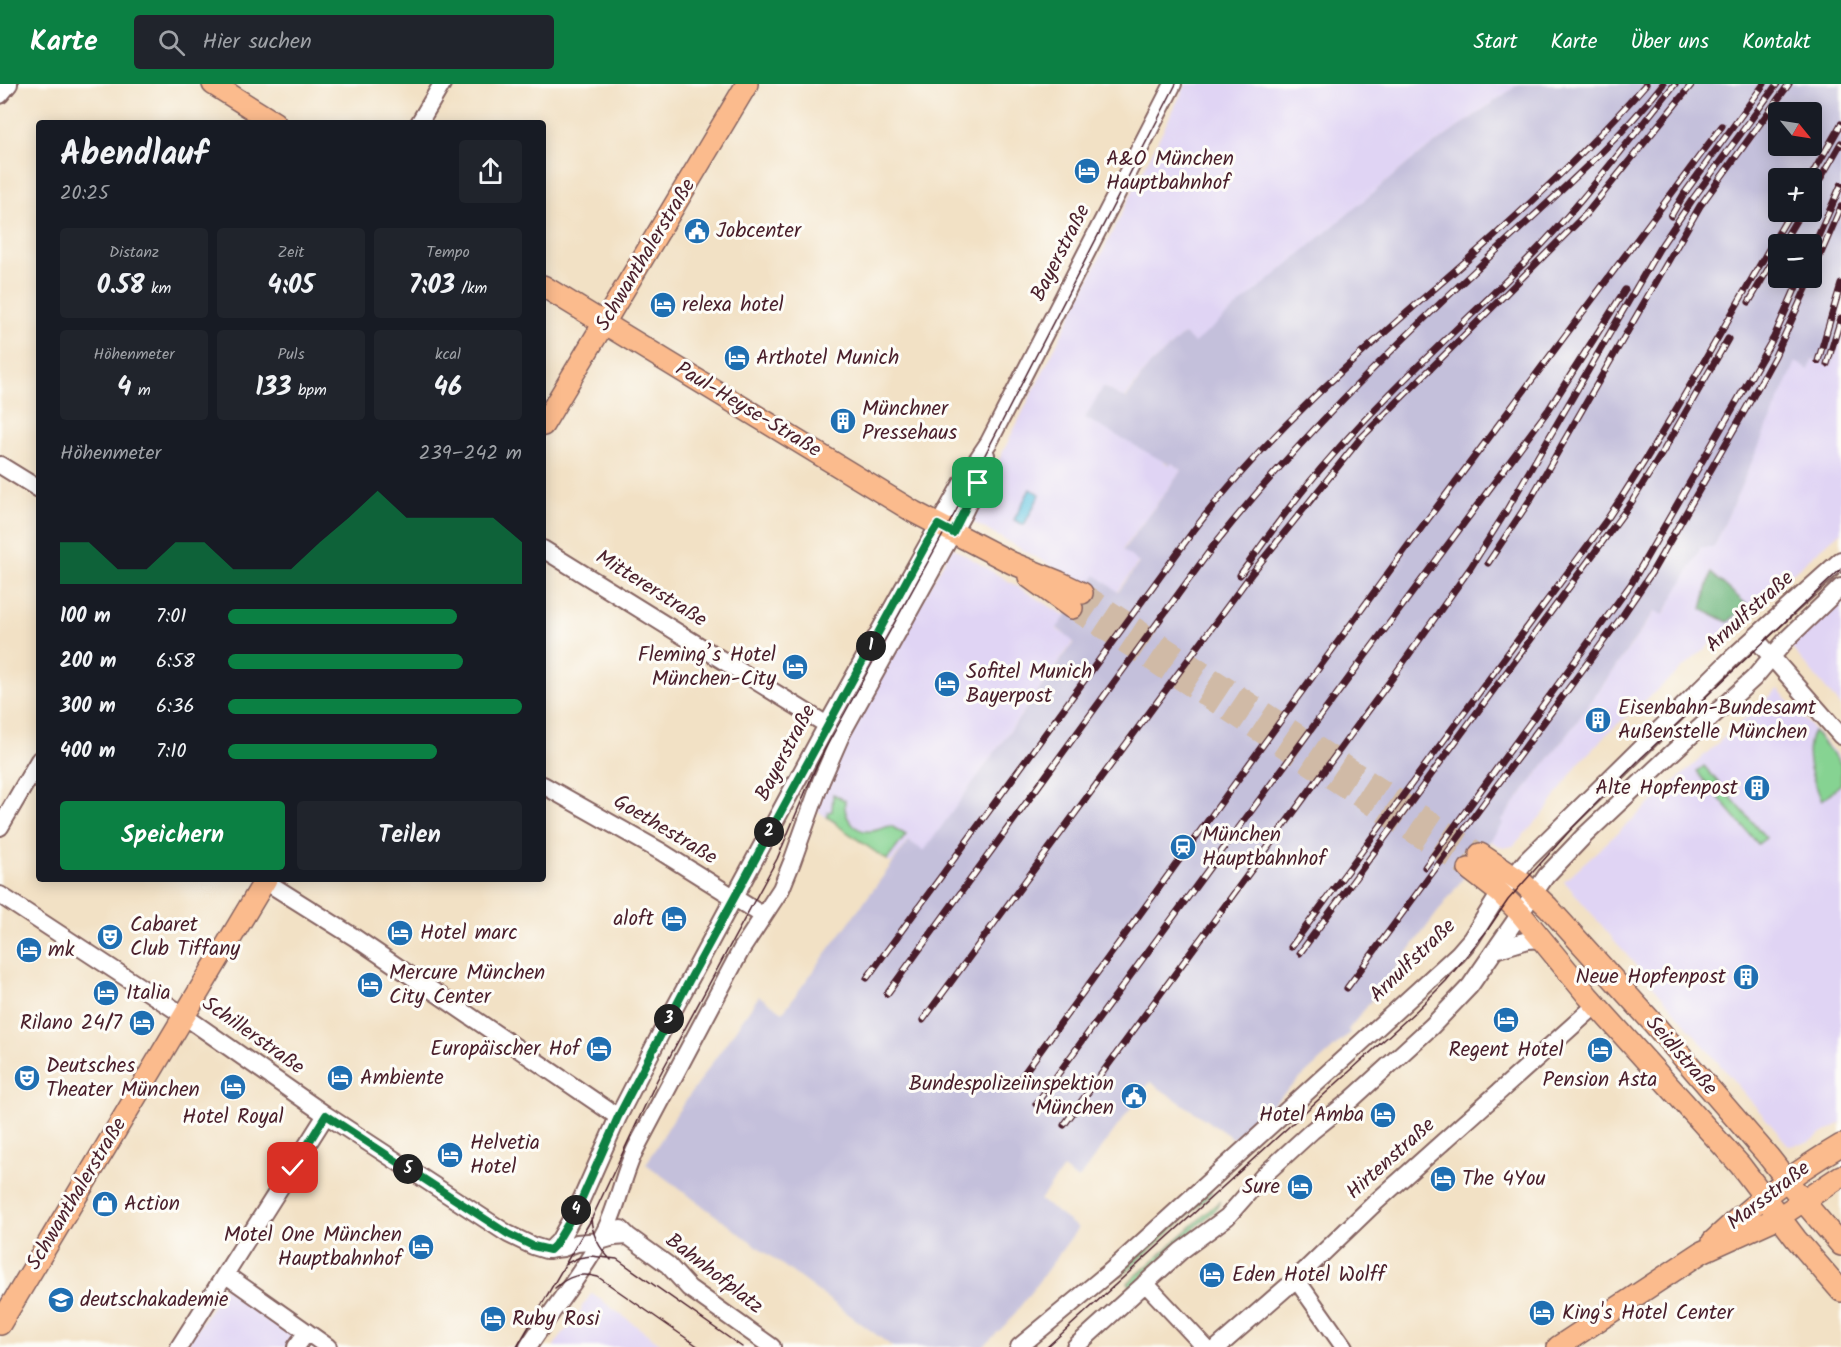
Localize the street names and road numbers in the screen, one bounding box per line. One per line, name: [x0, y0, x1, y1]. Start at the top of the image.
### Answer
street label: Schwanthalerstraße: [587, 172, 705, 338]
street label: Bayerstraße: [1022, 198, 1100, 307]
street label: Paul-Heyse-Straße: [669, 353, 828, 467]
street label: Mittererstraße: [589, 542, 714, 637]
street label: Arnulfstraße: [1698, 563, 1802, 661]
street label: Bayerstraße: [747, 698, 825, 807]
street label: Goethestraße: [607, 786, 724, 874]
street label: Arnulfstraße: [1362, 911, 1464, 1011]
street label: Schillerstraße: [195, 988, 312, 1084]
street label: Seidlstraße: [1637, 1009, 1726, 1104]
street label: Hirtenstraße: [1339, 1109, 1443, 1208]
street label: Schwanthalerstraße: [18, 1111, 136, 1277]
street label: Marsstraße: [1720, 1153, 1818, 1239]
street label: Bahnhofplatz: [658, 1225, 770, 1323]

